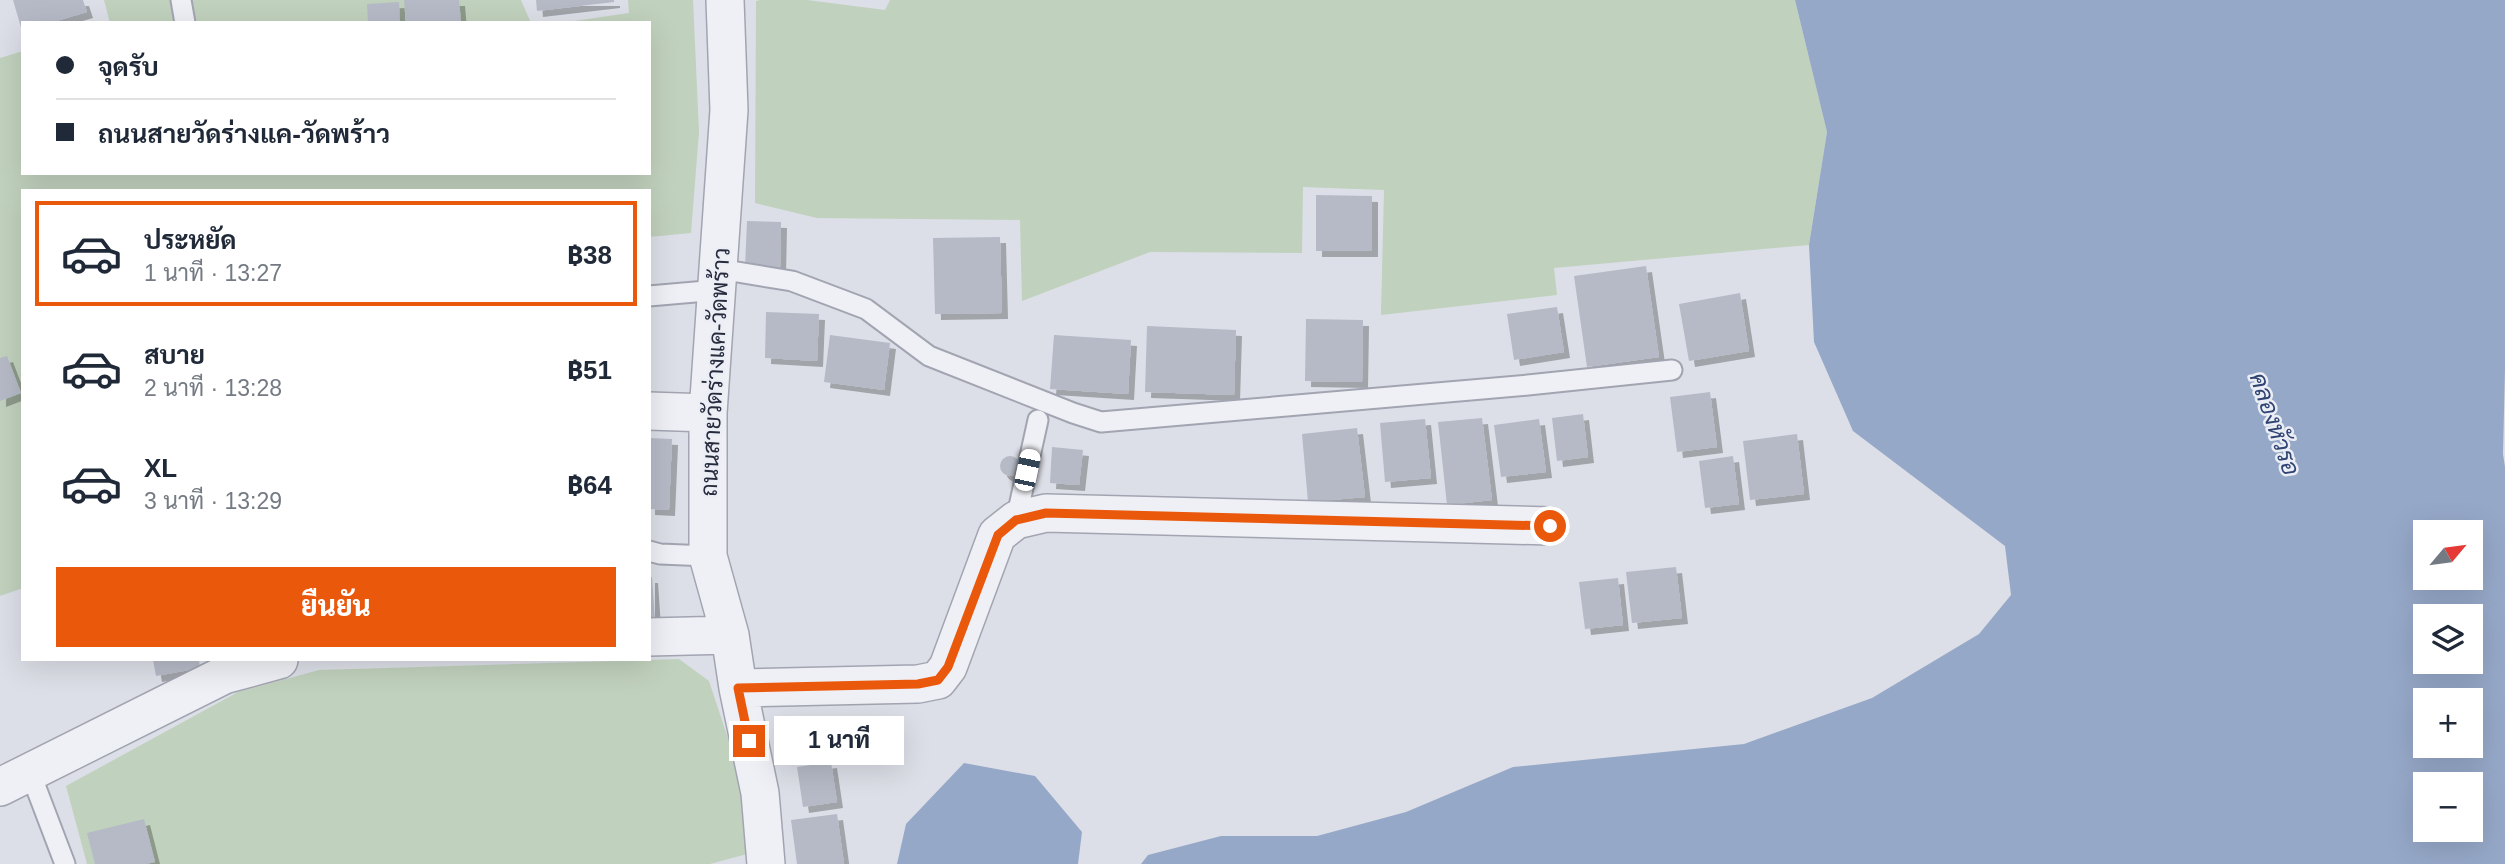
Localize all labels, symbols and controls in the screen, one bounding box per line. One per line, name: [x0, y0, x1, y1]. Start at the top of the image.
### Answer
text: จุดรับ: [98, 52, 159, 82]
text: ถนนสายวัดร่างแค-วัดพร้าว: [98, 119, 390, 149]
icon: car: [60, 222, 123, 285]
text: ประหยัด: [144, 225, 237, 255]
text: ฿38: [567, 240, 612, 270]
street label: ถนนสายวัดร่างแค-วัดพร้าว: [693, 247, 735, 497]
text: 1 นาที · 13:27: [144, 260, 282, 286]
icon: car: [60, 337, 123, 400]
text: สบาย: [144, 340, 205, 370]
text: ฿51: [567, 355, 612, 385]
water label: คลองหัวรอ: [2245, 369, 2305, 479]
text: 2 นาที · 13:28: [144, 375, 282, 401]
car: [1013, 447, 1042, 493]
icon: car: [60, 452, 123, 515]
text: XL: [144, 453, 177, 483]
text: ฿64: [567, 470, 612, 500]
text: 3 นาที · 13:29: [144, 488, 282, 514]
route start: [1534, 510, 1566, 542]
north arrow: [2413, 520, 2483, 590]
map controls: [2413, 520, 2483, 842]
button: ยืนยัน: [56, 567, 616, 647]
button: layers: [2413, 604, 2483, 674]
button: +: [2413, 688, 2483, 758]
callout: 1 นาที: [774, 716, 903, 766]
route end: [733, 725, 765, 757]
text: 1 นาที: [808, 727, 870, 753]
button: −: [2413, 772, 2483, 842]

